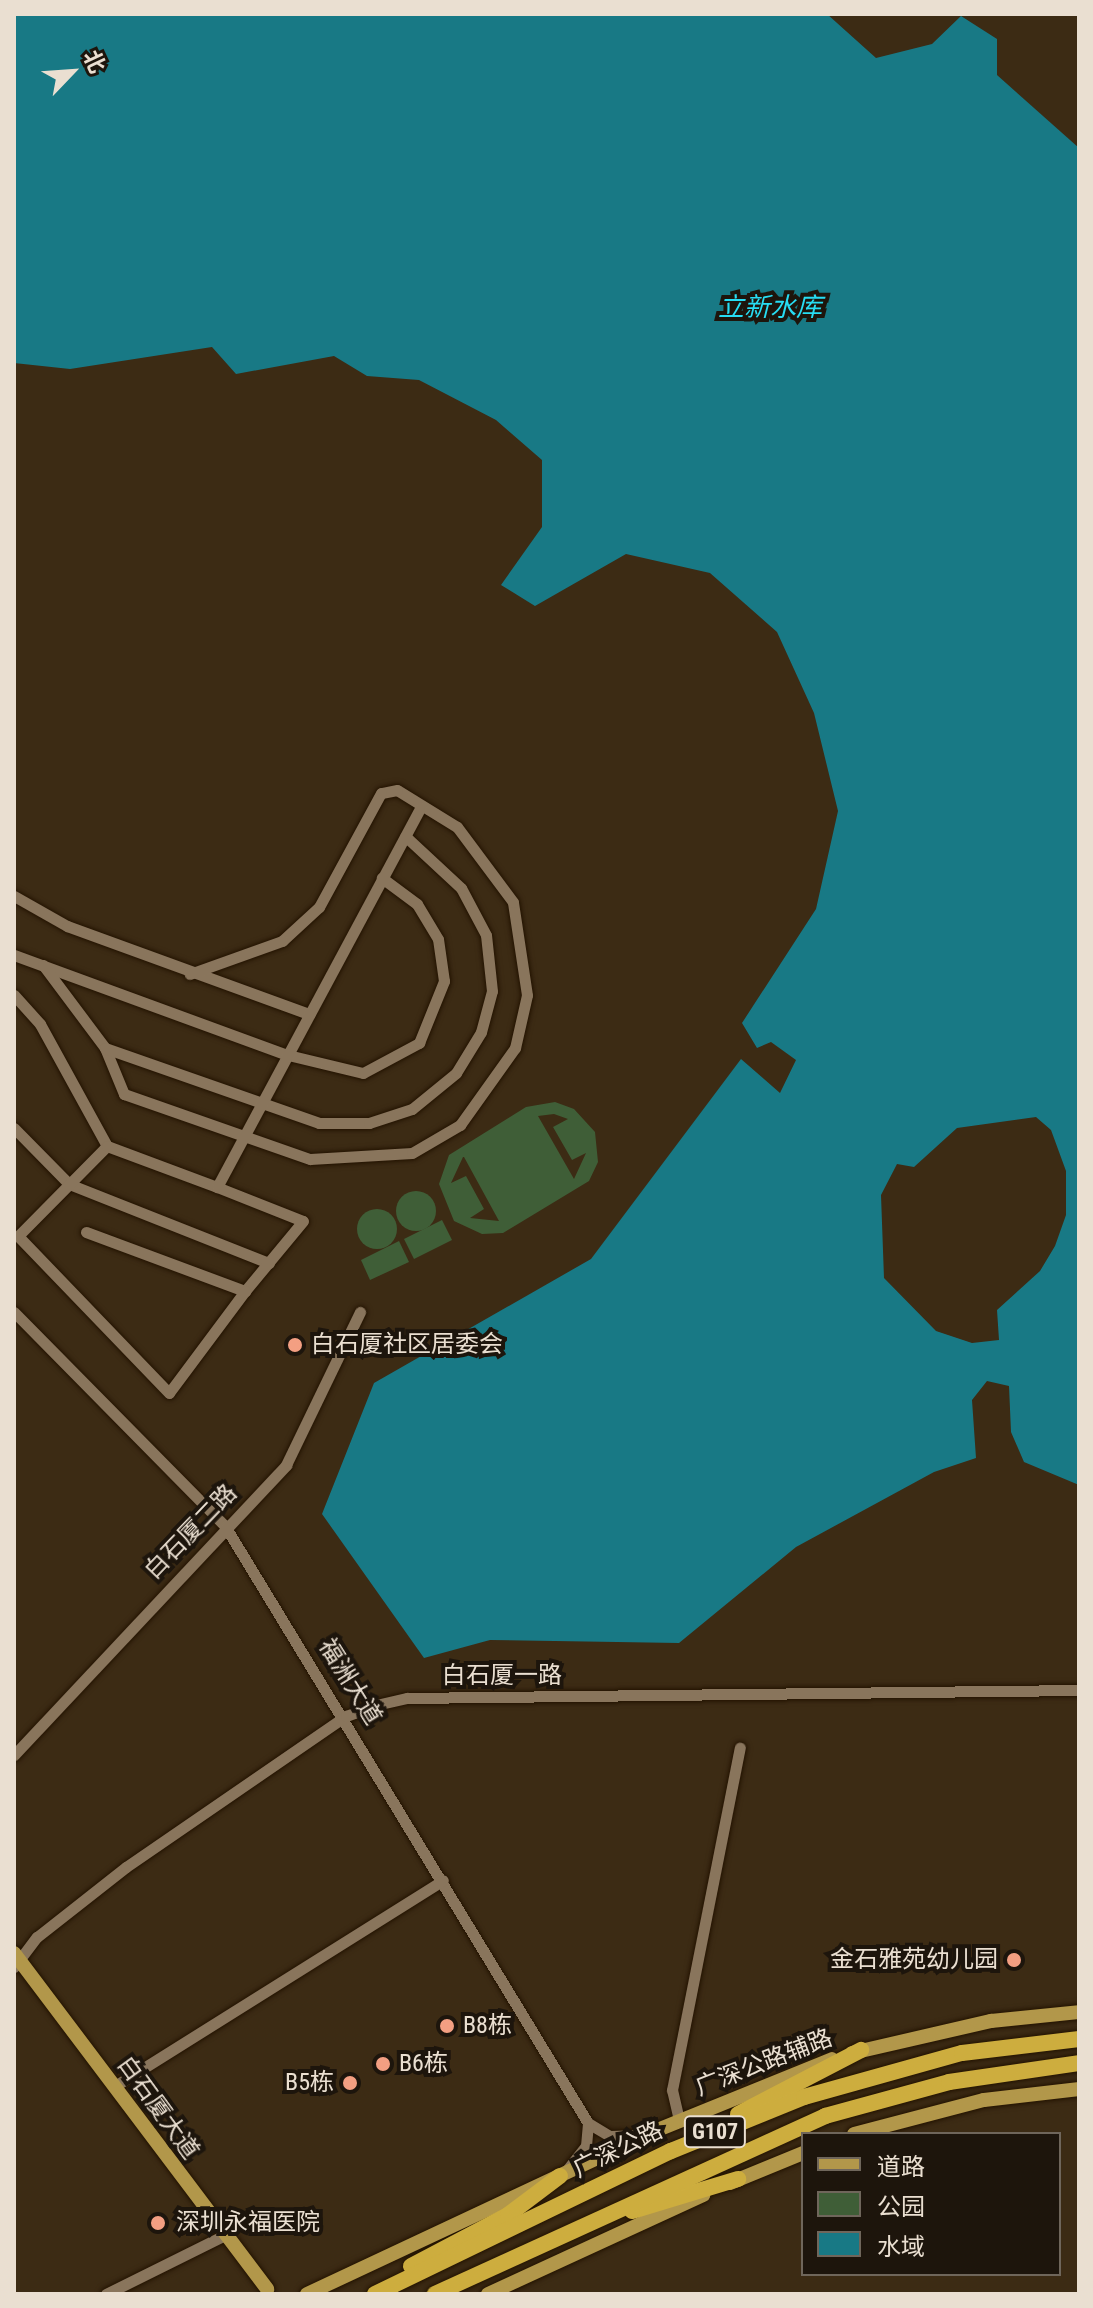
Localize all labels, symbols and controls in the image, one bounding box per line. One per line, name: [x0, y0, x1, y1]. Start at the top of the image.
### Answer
north arrow: [32, 32, 112, 112]
text: 北: [78, 46, 110, 77]
water label: 立新水库: [718, 292, 822, 324]
place label: 白石厦社区居委会: [311, 1331, 503, 1359]
marker: 白石厦社区居委会: [286, 1336, 304, 1354]
street label: 白石厦二路: [139, 1479, 243, 1585]
street label: 福洲大道: [312, 1634, 388, 1730]
street label: 白石厦一路: [442, 1662, 562, 1690]
place label: 金石雅苑幼儿园: [830, 1946, 998, 1974]
marker: 金石雅苑幼儿园: [1005, 1951, 1023, 1969]
place label: B8栋: [463, 2012, 512, 2040]
marker: B8栋: [438, 2017, 456, 2035]
street label: 广深公路辅路: [692, 2024, 836, 2102]
place label: B6栋: [399, 2050, 448, 2078]
street label: 白石厦大道: [111, 2051, 205, 2165]
marker: B6栋: [374, 2055, 392, 2073]
place label: B5栋: [285, 2069, 334, 2097]
marker: B5栋: [341, 2074, 359, 2092]
road number: G107: [683, 2114, 747, 2150]
street label: 广深公路: [569, 2116, 667, 2184]
legend: [801, 2132, 1061, 2276]
text: 道路: [877, 2153, 925, 2181]
text: 公园: [877, 2193, 925, 2221]
place label: 深圳永福医院: [176, 2209, 320, 2237]
marker: 深圳永福医院: [147, 2212, 169, 2234]
text: 水域: [877, 2233, 925, 2261]

